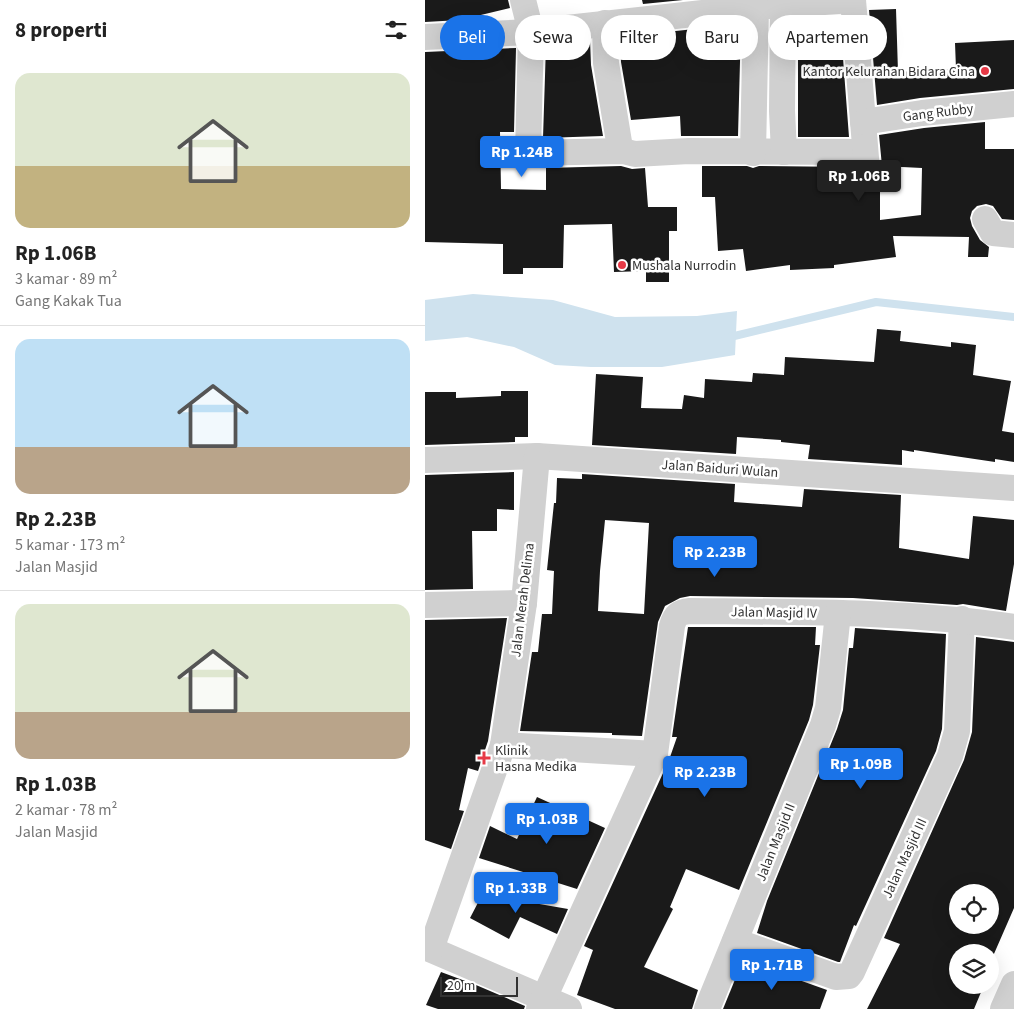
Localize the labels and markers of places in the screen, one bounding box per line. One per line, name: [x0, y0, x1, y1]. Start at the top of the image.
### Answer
place label: Kantor Kelurahan Bidara Cina: [803, 62, 975, 82]
marker: Kantor Kelurahan Bidara Cina: [979, 65, 991, 77]
pin: Rp 1.24B: [470, 136, 574, 178]
pin: Rp 1.06B: [807, 160, 911, 202]
place label: Mushala Nurrodin: [632, 256, 736, 276]
marker: Mushala Nurrodin: [616, 259, 628, 271]
pin: Rp 2.23B: [663, 536, 767, 578]
place label: Klinik Hasna Medika: [495, 741, 577, 777]
pin: Rp 1.09B: [809, 748, 913, 790]
marker: Klinik Hasna Medika: [477, 751, 491, 765]
pin: Rp 2.23B: [653, 756, 757, 798]
pin: Rp 1.03B: [495, 802, 599, 845]
pin: Rp 1.33B: [464, 872, 568, 914]
pin: Rp 1.71B: [720, 948, 824, 991]

